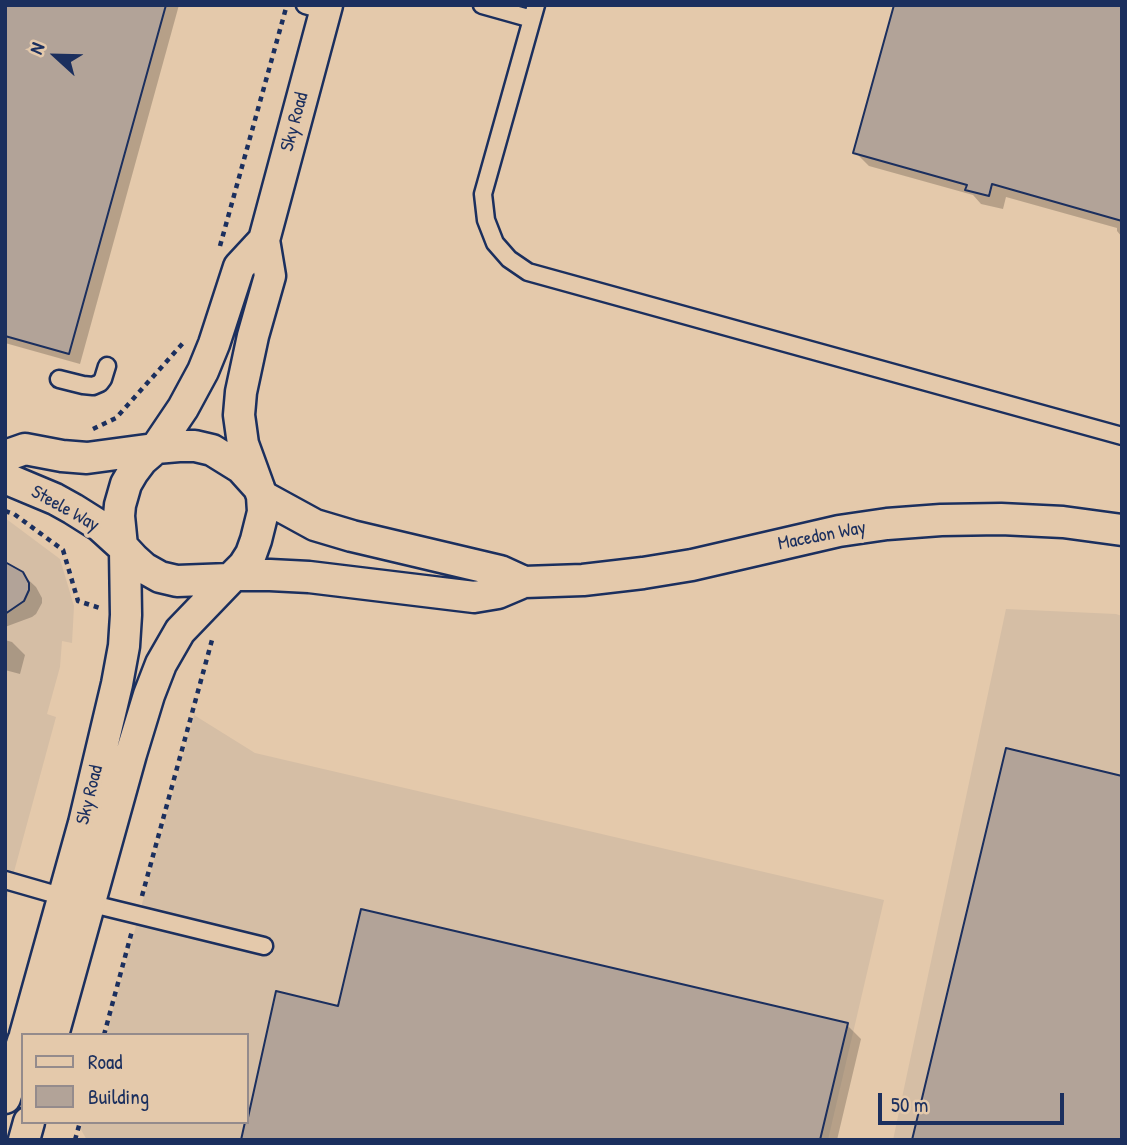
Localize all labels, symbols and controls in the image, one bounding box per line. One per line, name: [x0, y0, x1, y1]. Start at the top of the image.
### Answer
north arrow: [21, 21, 91, 91]
text: N: [23, 39, 50, 58]
street label: Sky Road: [276, 90, 314, 154]
street label: Steele Way: [27, 481, 103, 537]
street label: Macedon Way: [776, 516, 868, 556]
street label: Sky Road: [72, 763, 108, 827]
legend: [21, 1033, 248, 1124]
text: Road: [88, 1047, 122, 1076]
scale bar: [882, 1078, 1068, 1122]
text: Building: [88, 1082, 149, 1111]
text: 50 m: [891, 1090, 928, 1119]

